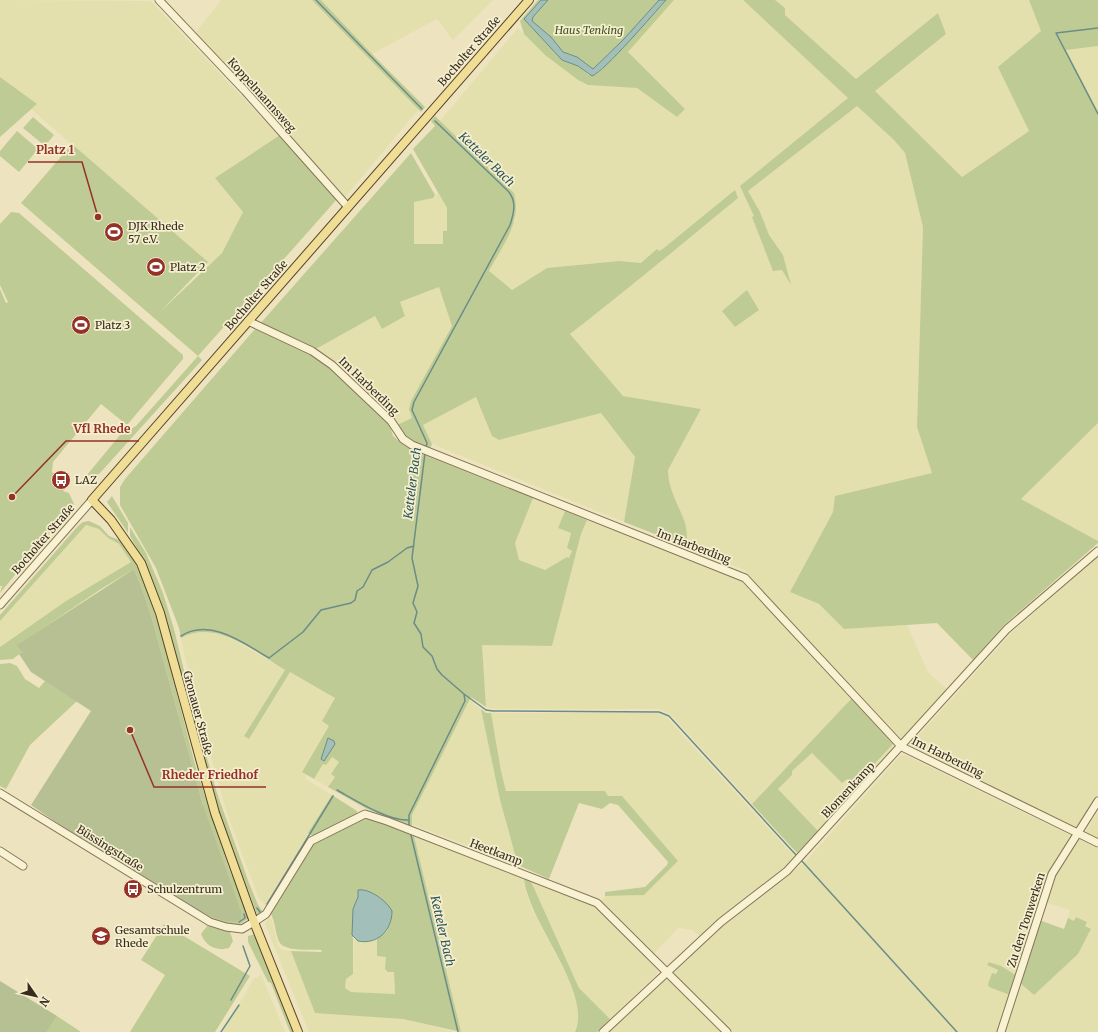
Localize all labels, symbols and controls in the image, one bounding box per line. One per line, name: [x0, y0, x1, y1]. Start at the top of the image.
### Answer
street label: Bocholter Straße: [435, 13, 504, 89]
park label: Haus Tenking: [554, 23, 623, 37]
street label: Koppelmannsweg: [225, 55, 299, 135]
water label: Ketteler Bach: [455, 128, 518, 189]
callout: Platz 1: [28, 138, 82, 162]
text: Platz 1: [36, 142, 75, 157]
place label: DJK Rhede 57 e.V.: [128, 219, 184, 246]
sports icon: DJK Rhede 57 e.V.: [103, 221, 125, 243]
sports icon: Platz 2: [145, 256, 167, 278]
street label: Bocholter Straße: [222, 257, 291, 333]
place label: Platz 2: [170, 260, 206, 274]
sports icon: Platz 3: [70, 314, 92, 336]
place label: Platz 3: [95, 318, 130, 332]
street label: Im Harberding: [336, 354, 402, 418]
callout: Vfl Rhede: [66, 417, 139, 441]
text: Vfl Rhede: [72, 421, 131, 436]
water label: Ketteler Bach: [400, 446, 424, 521]
bus stop icon: LAZ: [50, 469, 72, 491]
place label: LAZ: [75, 473, 97, 487]
street label: Bocholter Straße: [9, 501, 78, 577]
street label: Im Harberding: [655, 525, 733, 567]
street label: Gronauer Straße: [180, 669, 216, 757]
street label: Im Harberding: [910, 734, 986, 781]
street label: Blomenkamp: [819, 759, 878, 821]
callout: Rheder Friedhof: [154, 763, 266, 787]
text: Rheder Friedhof: [162, 767, 259, 782]
street label: Büssingstraße: [74, 822, 146, 874]
street label: Heetkamp: [468, 836, 524, 868]
street label: Zu den Tonwerken: [1004, 870, 1048, 969]
bus stop icon: Schulzentrum: [122, 878, 144, 900]
place label: Schulzentrum: [147, 882, 222, 896]
water label: Ketteler Bach: [427, 893, 458, 968]
place label: Gesamtschule Rhede: [115, 923, 190, 950]
school or university icon: Gesamtschule Rhede: [90, 925, 112, 947]
north arrow: [16, 976, 56, 1016]
text: N: [36, 994, 53, 1009]

